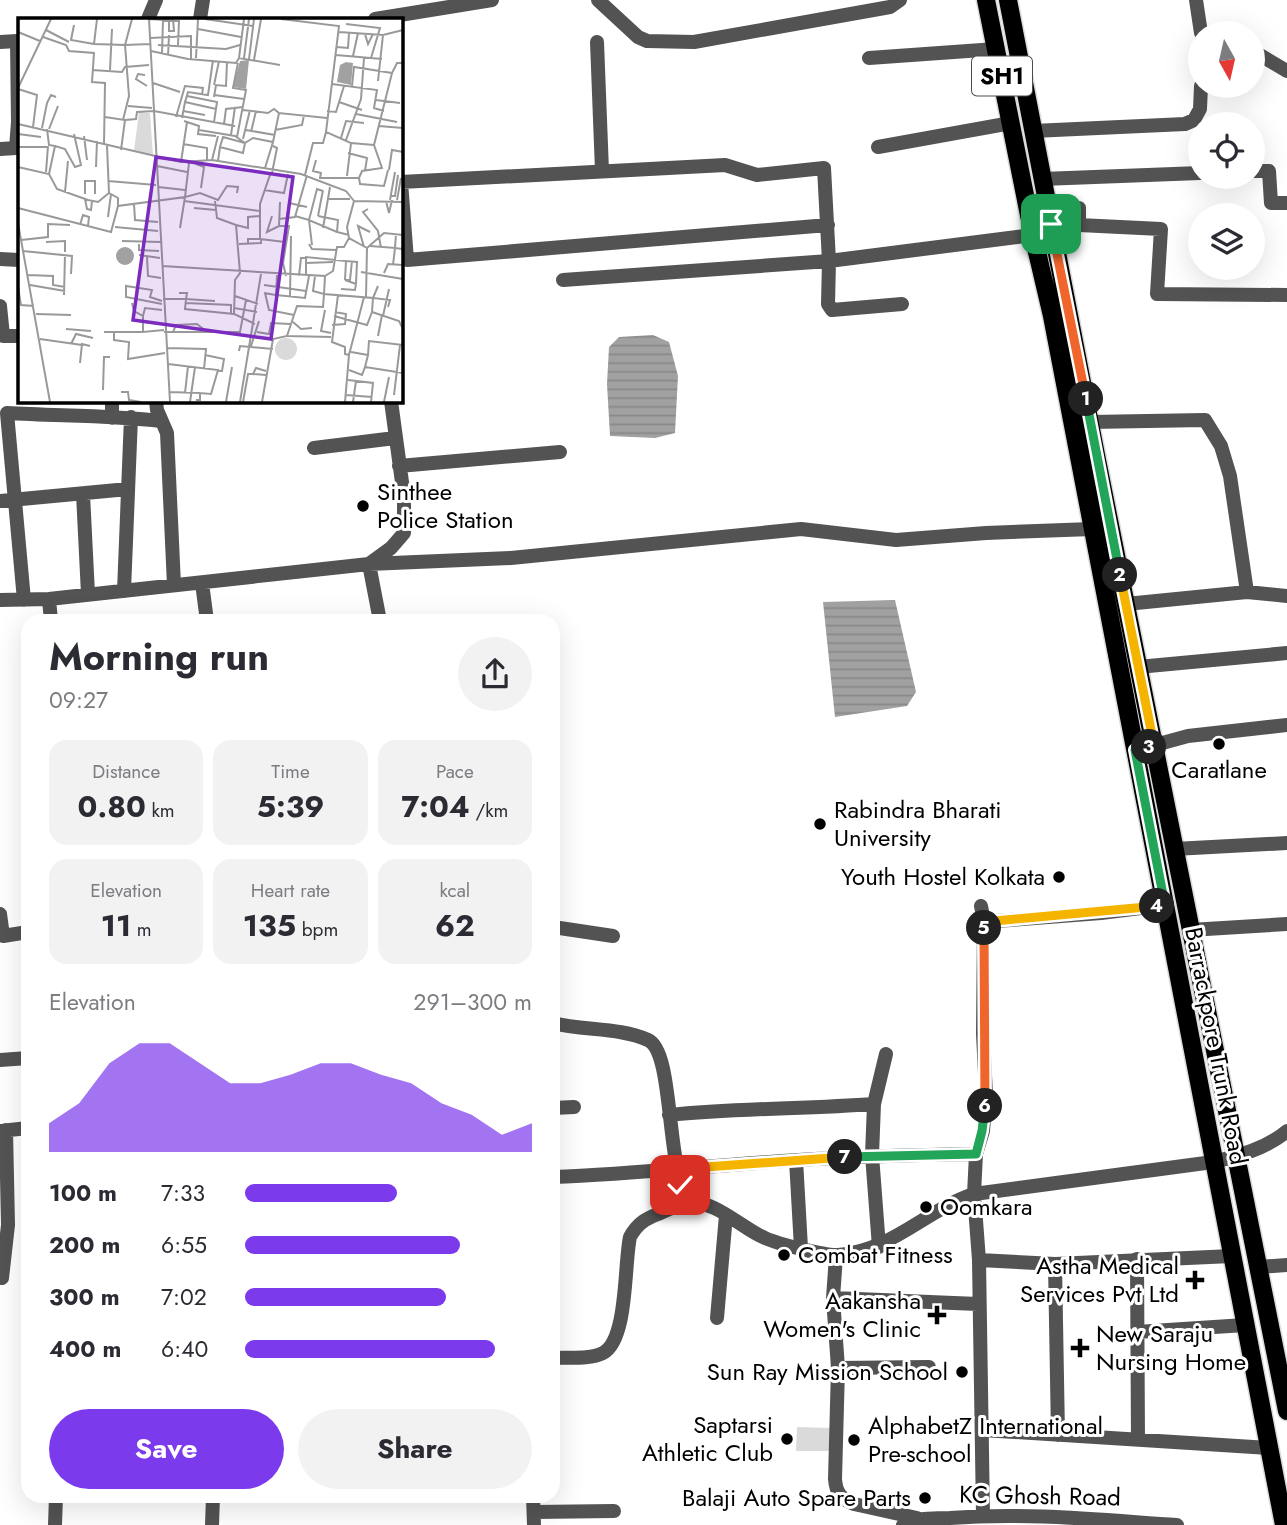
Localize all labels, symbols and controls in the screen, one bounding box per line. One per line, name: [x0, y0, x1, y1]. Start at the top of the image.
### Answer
inset map: [18, 18, 402, 402]
north arrow: [1188, 21, 1265, 98]
map controls: [1188, 21, 1265, 280]
road number: SH1: [972, 57, 1032, 96]
button: locate: [1188, 112, 1265, 189]
pin: [1021, 194, 1081, 254]
button: layers: [1188, 203, 1265, 280]
icon: arrive: [1032, 205, 1070, 243]
pin: 1: [1068, 382, 1104, 416]
text: 1: [1081, 385, 1090, 412]
place label: Sinthee Police Station: [377, 474, 514, 537]
marker: Sinthee Police Station: [355, 498, 371, 514]
pin: 2: [1102, 558, 1138, 592]
text: 2: [1113, 561, 1126, 588]
text: Morning run: [49, 629, 269, 684]
button: share: [458, 637, 532, 711]
text: 09:27: [49, 683, 108, 717]
pin: 3: [1132, 730, 1166, 764]
text: 3: [1143, 733, 1154, 760]
marker: Caratlane: [1211, 736, 1227, 752]
place label: Caratlane: [1171, 752, 1267, 787]
text: Distance: [92, 758, 160, 785]
text: Time: [271, 758, 310, 785]
text: Pace: [436, 758, 474, 785]
text: 0.80: [78, 785, 146, 828]
text: 5:39: [257, 785, 324, 828]
text: 7:04: [401, 785, 470, 828]
place label: Rabindra Bharati University: [834, 792, 1001, 855]
text: km: [146, 797, 175, 824]
text: /km: [470, 797, 508, 824]
marker: Rabindra Bharati University: [812, 816, 828, 832]
place label: Youth Hostel Kolkata: [841, 859, 1045, 894]
marker: Youth Hostel Kolkata: [1051, 869, 1067, 885]
text: Elevation: [90, 877, 162, 904]
text: Heart rate: [251, 877, 330, 904]
text: kcal: [439, 877, 470, 904]
pin: 4: [1140, 888, 1174, 923]
text: 4: [1150, 892, 1163, 919]
text: 11: [101, 904, 131, 947]
text: 135: [243, 904, 296, 947]
text: 62: [435, 904, 475, 947]
pin: 5: [967, 911, 1002, 946]
text: 5: [977, 914, 990, 941]
text: m: [131, 916, 152, 943]
text: bpm: [296, 916, 338, 943]
street label: Barrackpore Trunk Road: [1176, 924, 1257, 1168]
text: Elevation: [49, 985, 136, 1019]
text: 291–300 m: [413, 985, 532, 1019]
pin: 6: [968, 1088, 1002, 1124]
text: 6: [978, 1092, 991, 1119]
pin: 7: [828, 1140, 862, 1174]
text: 7: [839, 1143, 850, 1170]
pin: [650, 1155, 710, 1215]
icon: check: [661, 1166, 699, 1204]
text: 100 m: [49, 1176, 117, 1210]
text: 7:33: [161, 1176, 205, 1210]
place label: Oomkara: [940, 1189, 1033, 1224]
marker: Oomkara: [918, 1199, 934, 1215]
text: 200 m: [49, 1228, 120, 1262]
text: 6:55: [161, 1228, 207, 1262]
place label: Combat Fitness: [798, 1237, 953, 1272]
marker: Combat Fitness: [776, 1247, 792, 1263]
place label: Astha Medical Services Pvt Ltd: [1020, 1248, 1179, 1311]
marker: Astha Medical Services Pvt Ltd: [1185, 1270, 1205, 1290]
text: 300 m: [49, 1280, 120, 1314]
text: 7:02: [161, 1280, 207, 1314]
place label: Aakansha Women's Clinic: [763, 1283, 921, 1346]
marker: Aakansha Women's Clinic: [927, 1305, 947, 1325]
place label: New Saraju Nursing Home: [1096, 1316, 1246, 1379]
text: 400 m: [49, 1332, 121, 1366]
text: 6:40: [161, 1332, 208, 1366]
marker: New Saraju Nursing Home: [1070, 1338, 1090, 1358]
place label: Sun Ray Mission School: [707, 1354, 948, 1389]
marker: Sun Ray Mission School: [954, 1364, 970, 1380]
place label: Saptarsi Athletic Club: [642, 1407, 773, 1470]
place label: AlphabetZ International Pre-school: [868, 1408, 1103, 1471]
button: Save: [49, 1409, 284, 1489]
button: Share: [298, 1409, 532, 1489]
marker: Saptarsi Athletic Club: [779, 1431, 795, 1447]
marker: AlphabetZ International Pre-school: [846, 1432, 862, 1448]
street label: KC Ghosh Road: [959, 1477, 1121, 1514]
place label: Balaji Auto Spare Parts: [682, 1480, 911, 1515]
marker: Balaji Auto Spare Parts: [917, 1490, 933, 1506]

